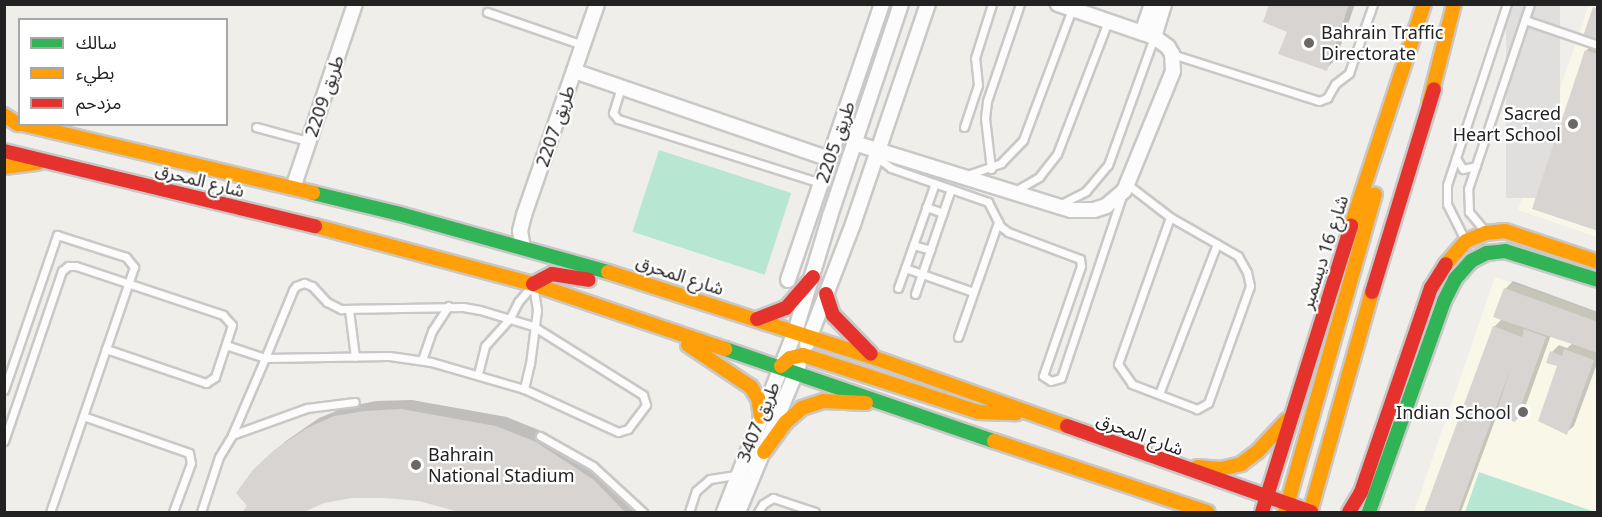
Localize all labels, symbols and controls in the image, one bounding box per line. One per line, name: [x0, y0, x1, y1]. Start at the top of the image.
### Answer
legend: [18, 18, 228, 126]
place label: Bahrain Traffic Directorate: [1321, 22, 1443, 64]
text: سالك: [76, 30, 117, 54]
marker: Bahrain Traffic Directorate: [1302, 36, 1316, 50]
street label: طريق 2209: [300, 53, 348, 139]
text: بطيء: [76, 60, 114, 84]
street label: طريق 2207: [531, 83, 579, 169]
text: مزدحم: [76, 90, 121, 114]
street label: طريق 2205: [811, 99, 859, 185]
place label: Sacred Heart School: [1453, 103, 1561, 146]
marker: Sacred Heart School: [1566, 117, 1580, 131]
street label: شارع المحرق: [153, 158, 247, 202]
street label: شارع 16 ديسمبر: [1295, 193, 1353, 311]
street label: شارع المحرق: [633, 251, 727, 299]
street label: طريق 3407: [732, 379, 784, 465]
place label: Indian School: [1396, 401, 1511, 423]
marker: Indian School: [1516, 405, 1530, 419]
street label: شارع المحرق: [1093, 408, 1187, 460]
place label: Bahrain National Stadium: [428, 444, 575, 486]
marker: Bahrain National Stadium: [409, 458, 423, 472]

